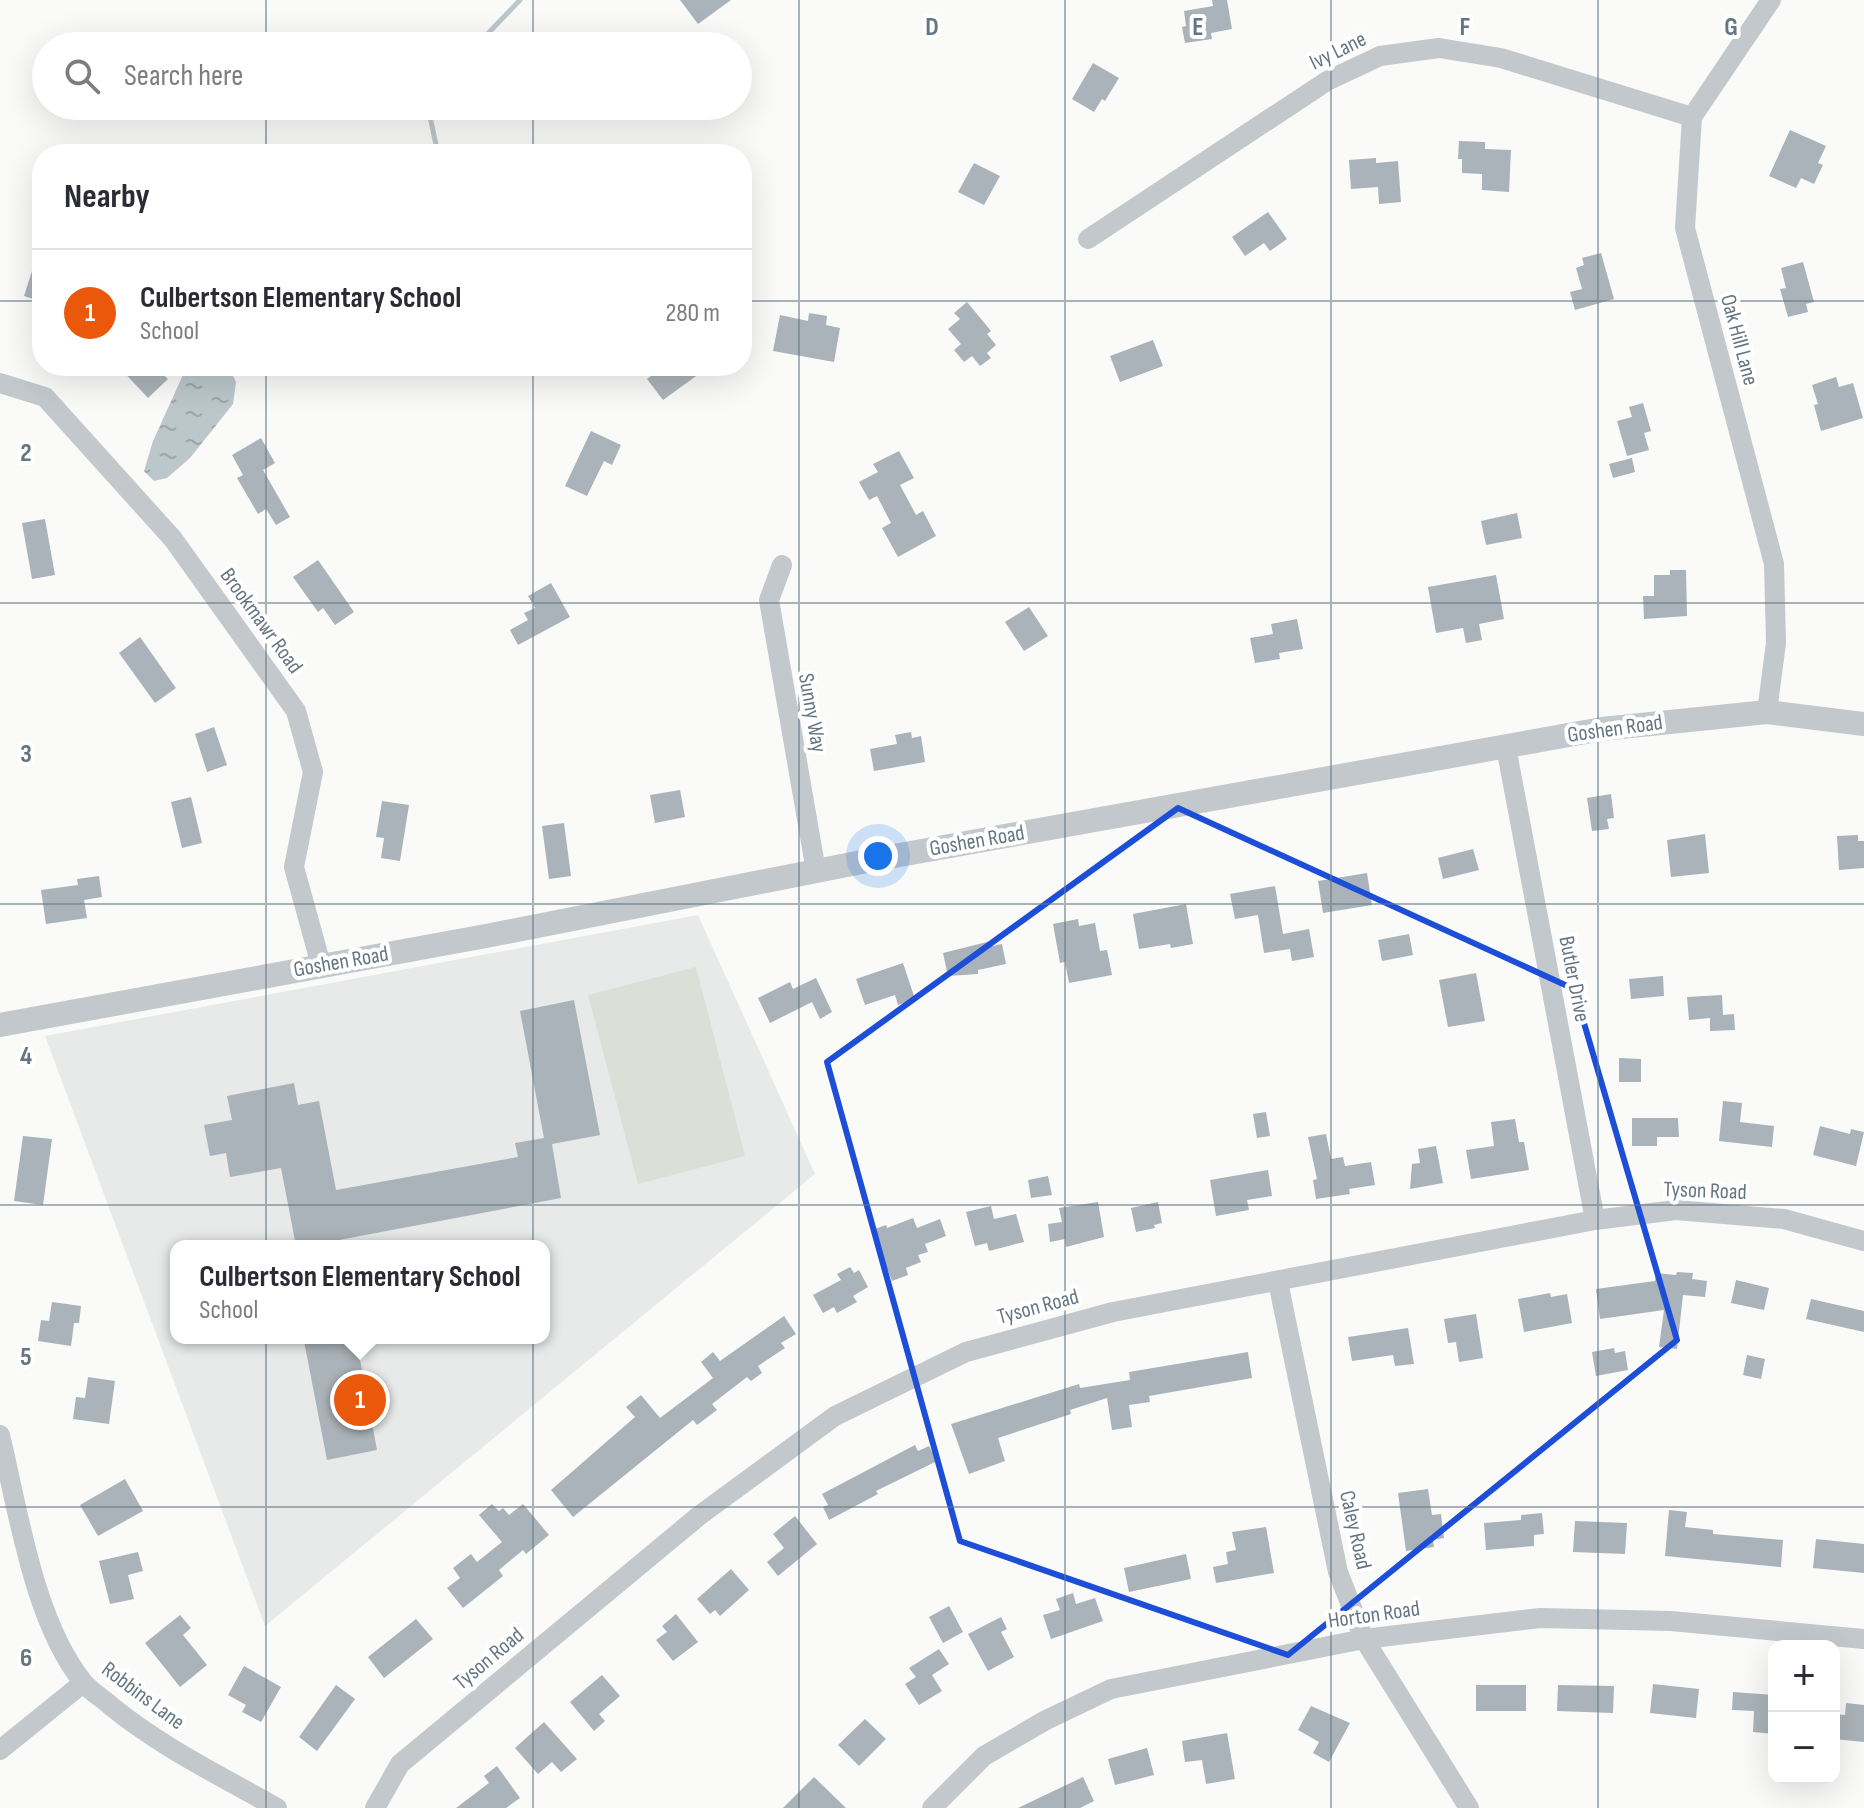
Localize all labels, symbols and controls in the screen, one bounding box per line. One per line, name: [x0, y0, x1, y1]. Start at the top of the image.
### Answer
text: D: [925, 12, 939, 43]
text: E: [1192, 12, 1204, 43]
text: F: [1460, 12, 1471, 43]
text: G: [1724, 12, 1738, 43]
street label: Ivy Lane: [1305, 26, 1371, 76]
search box: [32, 32, 752, 120]
icon: search: [60, 54, 104, 98]
text: Search here: [124, 58, 243, 94]
text: Nearby: [64, 176, 150, 217]
text: Culbertson Elementary School: [140, 280, 461, 316]
street label: Oak Hill Lane: [1714, 292, 1764, 388]
text: 1: [85, 298, 95, 329]
text: 280 m: [665, 298, 720, 329]
text: School: [140, 316, 199, 347]
text: 2: [20, 438, 32, 469]
street label: Brookmawr Road: [214, 563, 308, 679]
street label: Sunny Way: [792, 671, 832, 755]
street label: Goshen Road: [1566, 709, 1664, 749]
text: 3: [20, 739, 32, 770]
street label: Goshen Road: [927, 819, 1027, 863]
your location: [858, 836, 898, 876]
street label: Butler Drive: [1552, 934, 1596, 1024]
street label: Goshen Road: [291, 940, 391, 984]
text: 4: [20, 1041, 32, 1072]
street label: Tyson Road: [1663, 1176, 1747, 1206]
popup: [170, 1240, 550, 1344]
text: Culbertson Elementary School: [199, 1259, 521, 1295]
street label: Tyson Road: [994, 1283, 1082, 1331]
text: School: [199, 1295, 258, 1326]
text: 5: [20, 1342, 32, 1373]
pin: 1: [334, 1370, 386, 1430]
street label: Caley Road: [1333, 1488, 1377, 1572]
street label: Horton Road: [1327, 1595, 1421, 1635]
street label: Tyson Road: [448, 1622, 530, 1696]
map controls: [1768, 1640, 1840, 1784]
button: +: [1768, 1640, 1840, 1712]
text: 6: [20, 1643, 32, 1674]
street label: Robbins Lane: [96, 1656, 190, 1736]
button: −: [1768, 1712, 1840, 1784]

